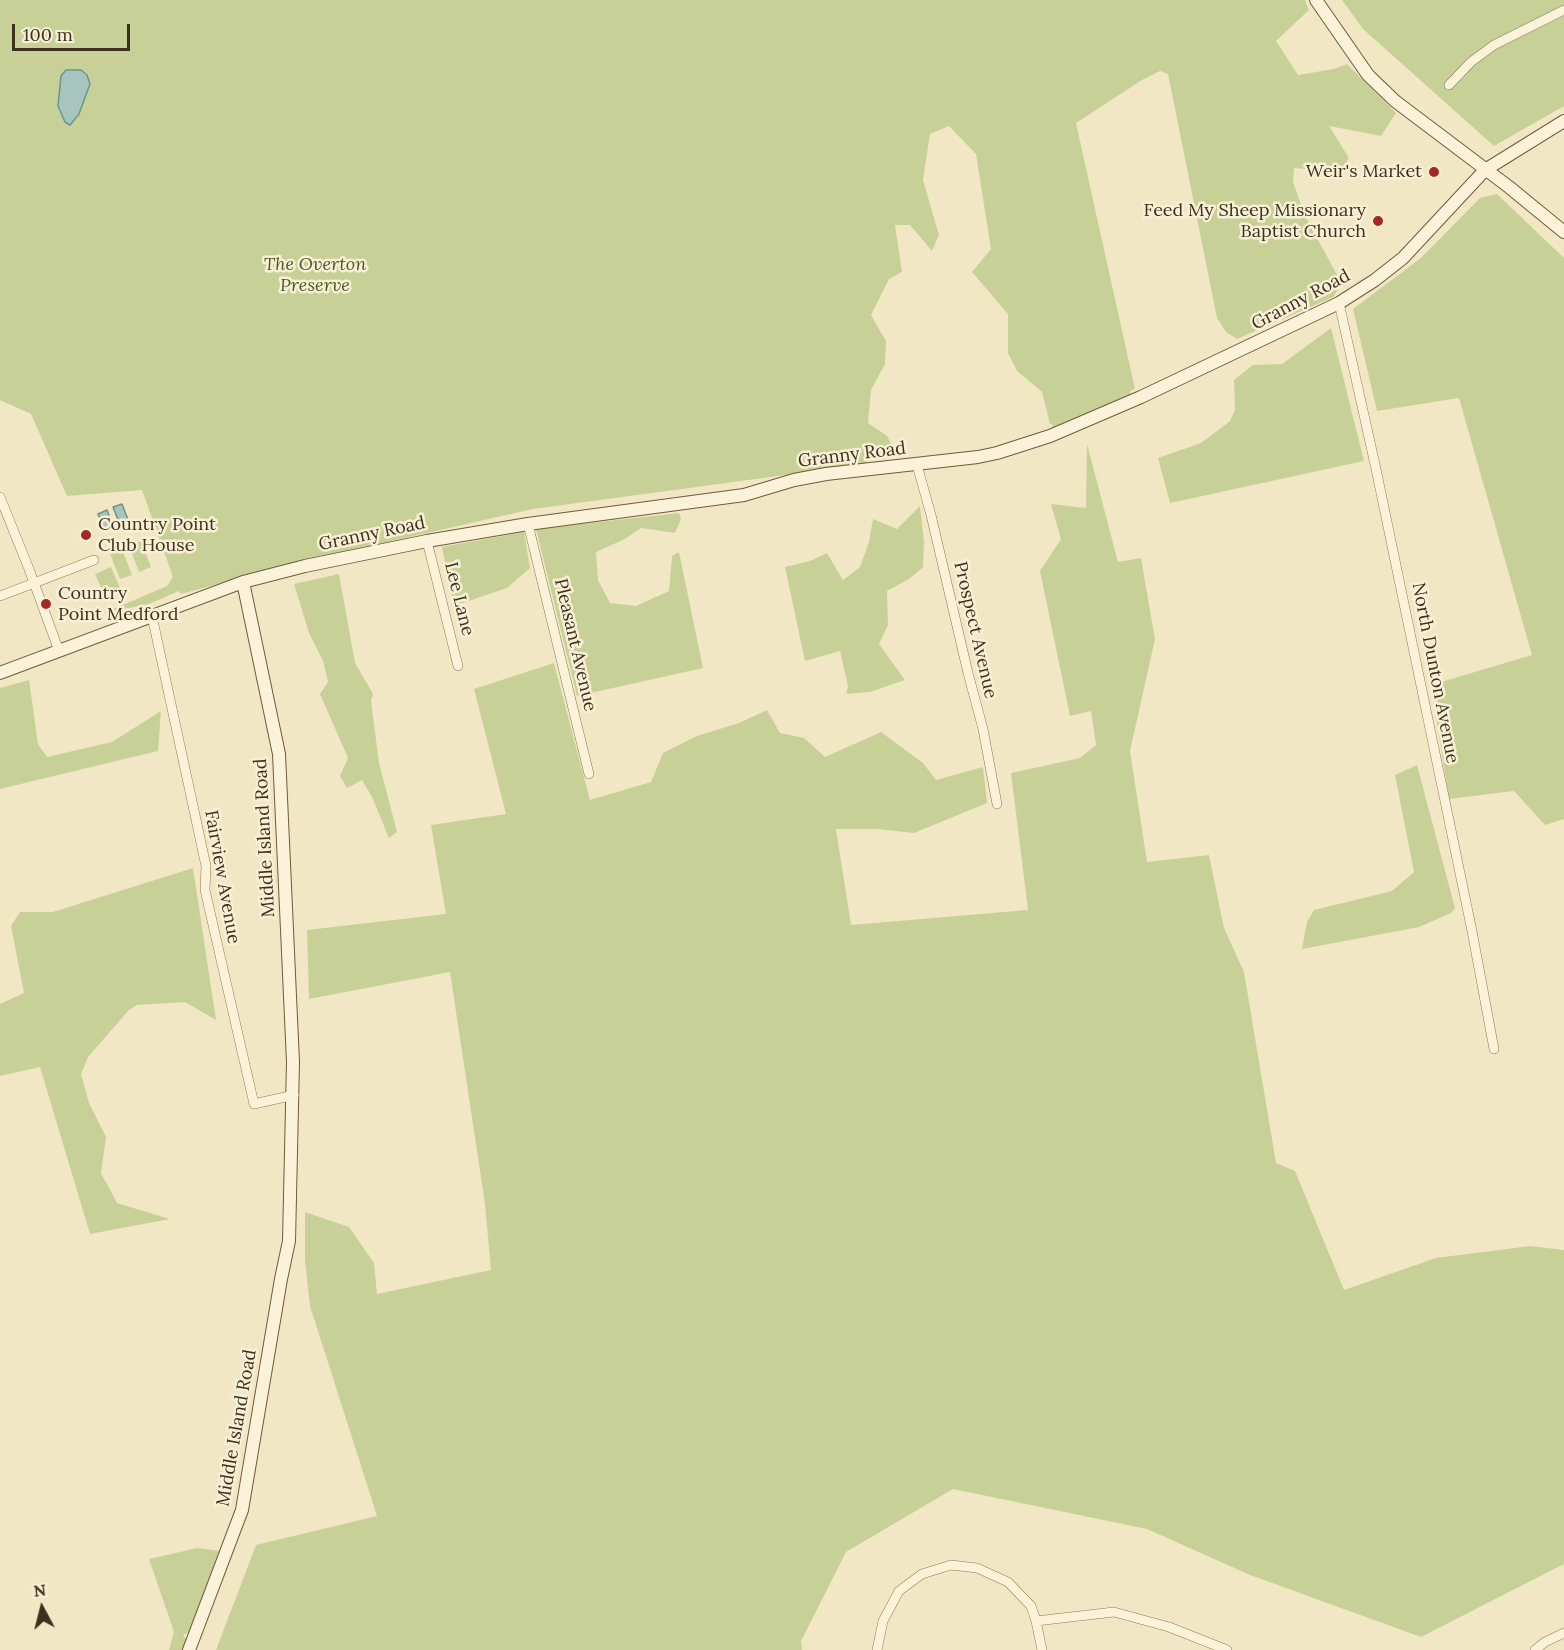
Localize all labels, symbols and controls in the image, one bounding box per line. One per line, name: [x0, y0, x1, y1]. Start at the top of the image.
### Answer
scale bar: [15, 12, 134, 50]
text: 100 m: [23, 23, 73, 46]
place label: Weir's Market: [1306, 161, 1422, 183]
marker: Weir's Market: [1427, 165, 1441, 179]
place label: Feed My Sheep Missionary Baptist Church: [1144, 200, 1366, 242]
marker: Feed My Sheep Missionary Baptist Church: [1371, 214, 1385, 228]
park label: The Overton Preserve: [264, 254, 366, 296]
street label: Granny Road: [1248, 265, 1354, 335]
street label: Granny Road: [797, 438, 907, 472]
street label: Granny Road: [317, 512, 427, 556]
place label: Country Point Club House: [98, 514, 216, 556]
marker: Country Point Club House: [79, 528, 93, 542]
street label: Prospect Avenue: [949, 559, 1001, 701]
street label: Lee Lane: [439, 560, 479, 638]
street label: Pleasant Avenue: [549, 576, 601, 714]
street label: North Dunton Avenue: [1407, 581, 1463, 765]
place label: Country Point Medford: [58, 583, 179, 626]
marker: Country Point Medford: [39, 597, 53, 611]
street label: Middle Island Road: [250, 758, 280, 918]
street label: Fairview Avenue: [200, 808, 244, 946]
street label: Middle Island Road: [213, 1348, 261, 1508]
north arrow: [12, 1578, 72, 1638]
text: N: [32, 1579, 47, 1601]

